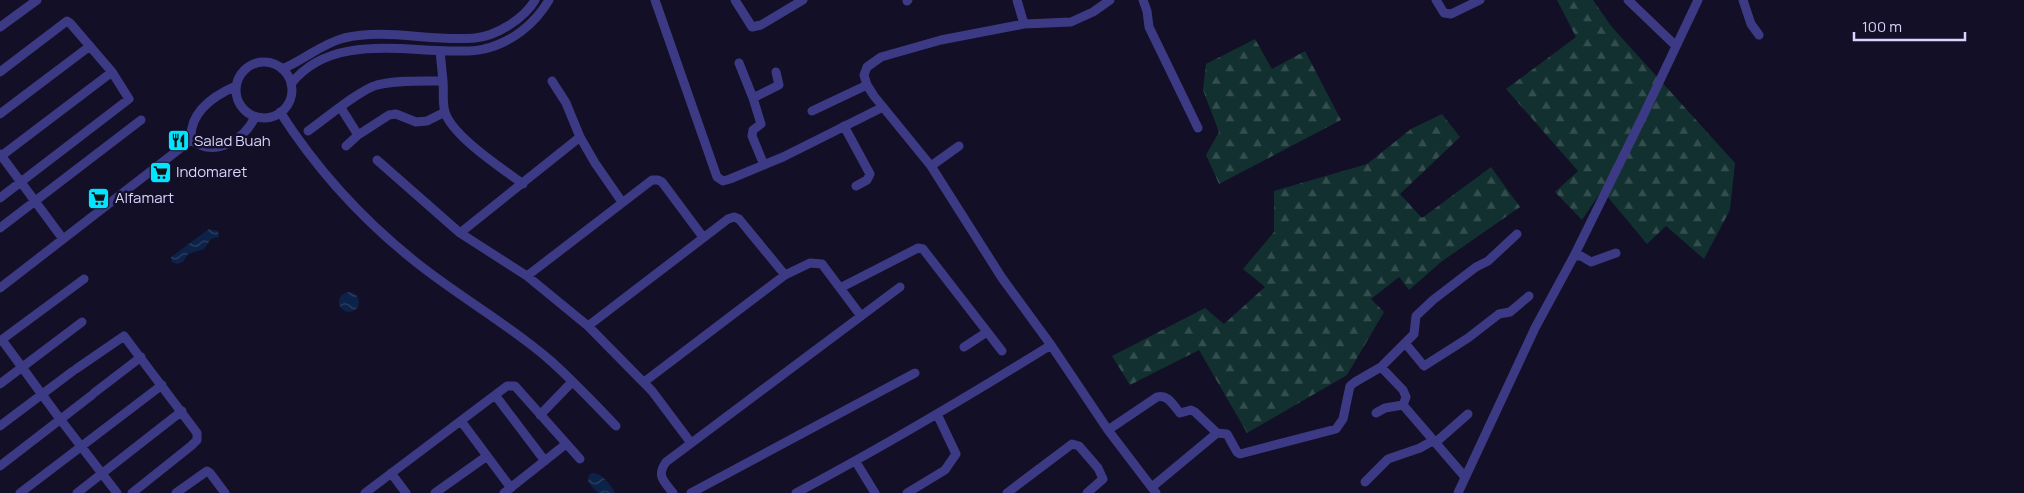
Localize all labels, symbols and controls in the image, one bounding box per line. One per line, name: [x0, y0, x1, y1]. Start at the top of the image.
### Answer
scale bar: [1854, 10, 1965, 42]
text: 100 m: [1862, 16, 1902, 37]
restaurant icon: Salad Buah: [166, 129, 190, 153]
place label: Salad Buah: [194, 130, 271, 151]
supermarket icon: Indomaret: [148, 160, 172, 184]
place label: Indomaret: [176, 161, 247, 182]
supermarket icon: Alfamart: [87, 186, 111, 210]
place label: Alfamart: [115, 187, 174, 208]

